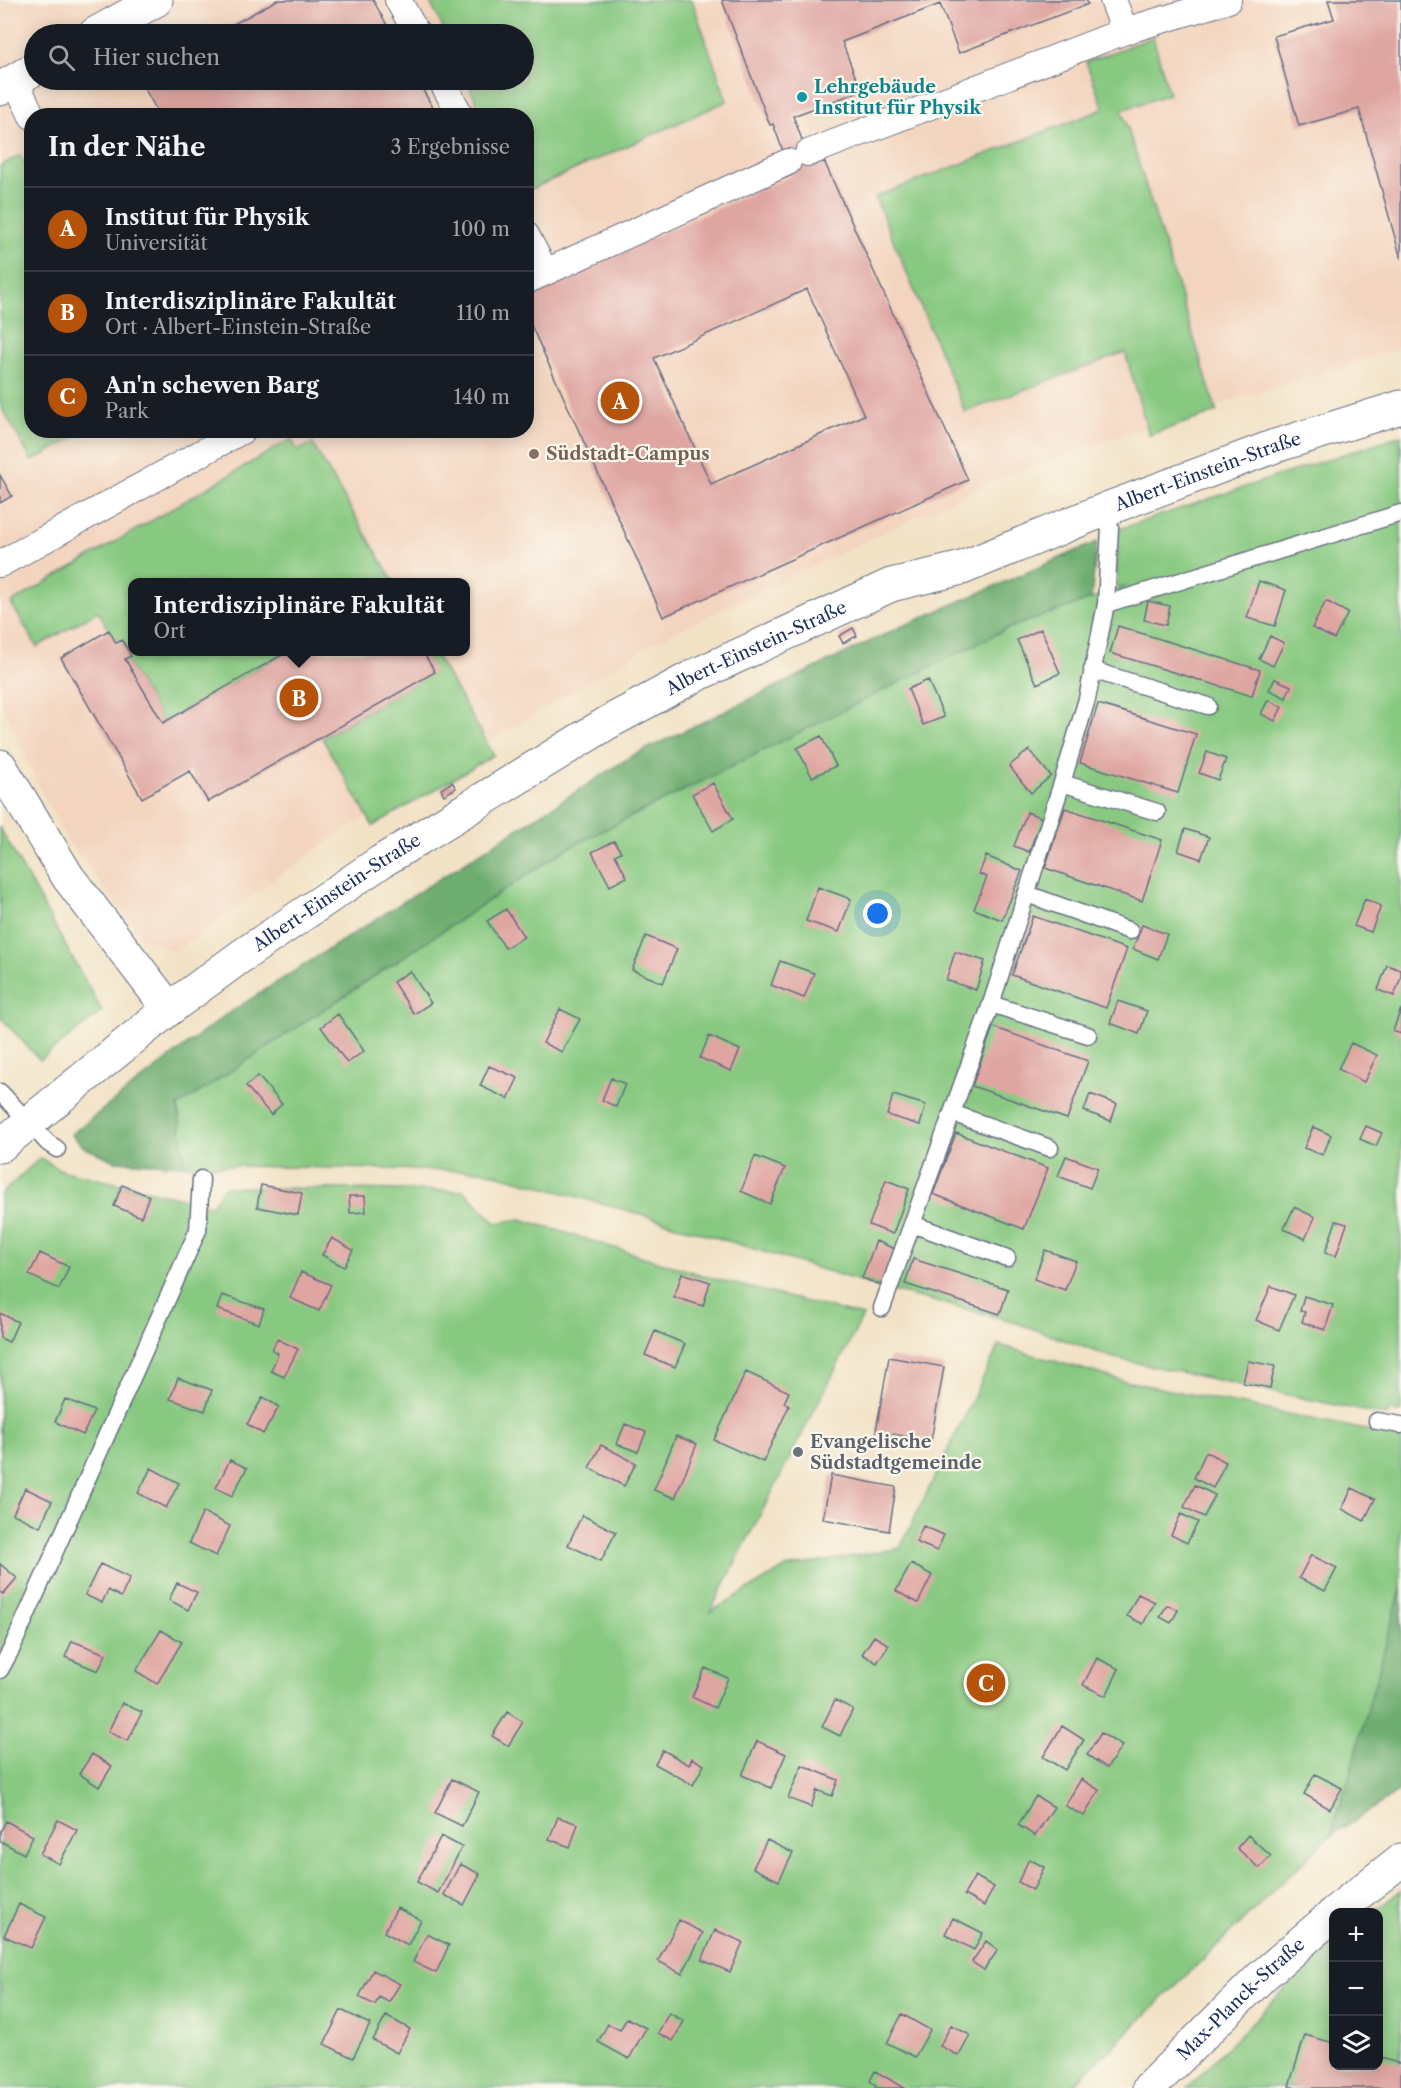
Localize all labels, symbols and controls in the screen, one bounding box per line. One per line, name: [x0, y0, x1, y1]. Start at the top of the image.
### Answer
search box: [24, 24, 534, 90]
icon: search: [45, 41, 78, 74]
text: Hier suchen: [93, 44, 220, 71]
place label: Lehrgebäude Institut für Physik: [814, 76, 982, 119]
marker: Lehrgebäude Institut für Physik: [795, 90, 809, 104]
text: In der Nähe: [48, 131, 205, 163]
text: 3 Ergebnisse: [391, 135, 510, 159]
text: Institut für Physik: [105, 204, 309, 231]
text: A: [60, 217, 75, 241]
text: 100 m: [452, 217, 510, 241]
text: Universität: [105, 231, 208, 255]
text: Interdisziplinäre Fakultät: [105, 288, 396, 315]
text: B: [60, 301, 75, 325]
text: 110 m: [457, 301, 510, 325]
text: Ort · Albert-Einstein-Straße: [105, 315, 371, 339]
text: An'n schewen Barg: [105, 372, 319, 399]
pin: A: [600, 378, 640, 424]
text: C: [59, 385, 76, 409]
text: 140 m: [453, 385, 510, 409]
text: Park: [105, 399, 148, 423]
street label: Albert-Einstein-Straße: [1111, 428, 1304, 516]
place label: Südstadt-Campus: [546, 443, 710, 465]
marker: Südstadt-Campus: [527, 447, 541, 461]
popup: [128, 578, 470, 656]
text: Interdisziplinäre Fakultät: [153, 592, 445, 619]
street label: Albert-Einstein-Straße: [661, 596, 850, 701]
text: Ort: [153, 619, 186, 643]
pin: B: [280, 676, 318, 720]
street label: Albert-Einstein-Straße: [248, 829, 425, 957]
your location: [863, 899, 892, 928]
place label: Evangelische Südstadtgemeinde: [810, 1431, 982, 1474]
marker: Evangelische Südstadtgemeinde: [791, 1445, 805, 1459]
pin: C: [966, 1660, 1006, 1706]
map controls: [1329, 1908, 1383, 2070]
button: +: [1329, 1908, 1383, 1962]
street label: Max-Planck-Straße: [1173, 1933, 1309, 2065]
button: −: [1329, 1962, 1383, 2016]
button: layers: [1329, 2016, 1383, 2070]

